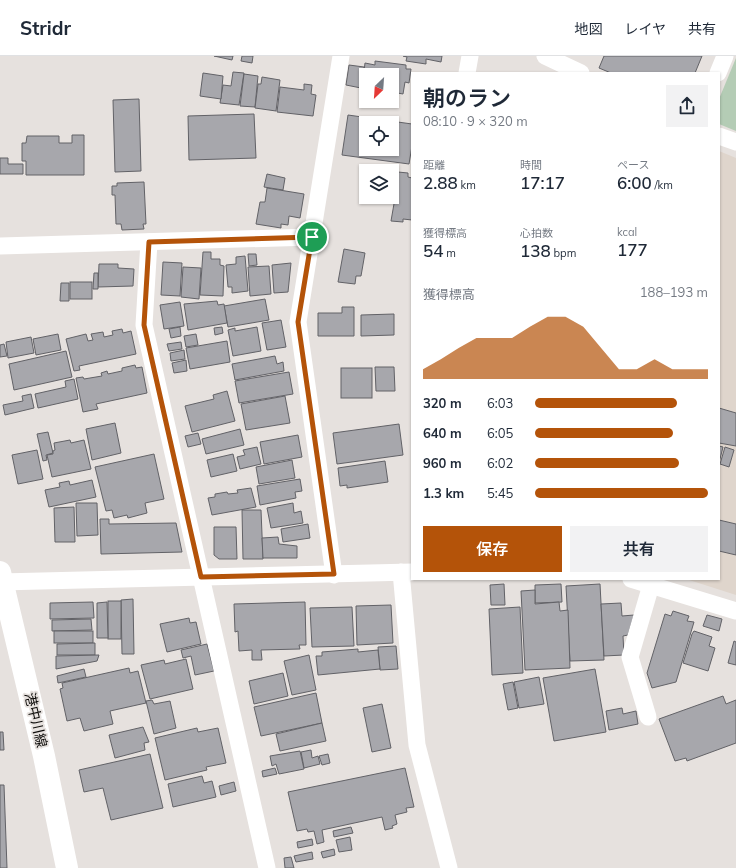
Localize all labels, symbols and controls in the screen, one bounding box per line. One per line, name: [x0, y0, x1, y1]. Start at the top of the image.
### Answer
text: Stridr: [20, 16, 71, 40]
text: 地図: [574, 20, 602, 38]
text: レイヤ: [624, 20, 666, 38]
text: 共有: [688, 20, 716, 38]
north arrow: [359, 68, 399, 108]
map controls: [359, 68, 399, 204]
text: 朝のラン: [423, 84, 511, 112]
button: share: [666, 85, 708, 127]
text: 08:10 · 9 × 320 m: [423, 113, 528, 129]
button: locate: [359, 116, 399, 156]
text: 距離: [423, 158, 445, 172]
text: 時間: [520, 158, 542, 172]
text: ペース: [617, 158, 649, 172]
button: layers: [359, 164, 399, 204]
text: 2.88: [423, 172, 458, 193]
text: 17:17: [520, 172, 565, 193]
text: 6:00: [617, 172, 652, 193]
text: km: [458, 178, 476, 192]
text: /km: [652, 178, 673, 192]
pin: [295, 220, 329, 254]
text: kcal: [617, 225, 637, 239]
icon: arrive: [301, 226, 323, 248]
text: 獲得標高: [423, 226, 467, 240]
text: 心拍数: [520, 226, 553, 240]
text: 177: [617, 239, 648, 260]
text: 54: [423, 240, 443, 261]
text: 138: [520, 240, 551, 261]
text: m: [443, 246, 456, 260]
text: bpm: [551, 246, 576, 260]
text: 188–193 m: [640, 284, 708, 300]
text: 獲得標高: [423, 286, 475, 302]
text: 320 m: [423, 395, 462, 411]
text: 6:03: [487, 395, 513, 411]
text: 640 m: [423, 425, 462, 441]
text: 6:05: [487, 425, 513, 441]
text: 960 m: [423, 455, 462, 471]
text: 6:02: [487, 455, 513, 471]
text: 1.3 km: [423, 485, 464, 501]
text: 5:45: [487, 485, 513, 501]
button: 保存: [423, 526, 562, 572]
button: 共有: [570, 526, 708, 572]
street label: 港中川線: [21, 691, 51, 749]

